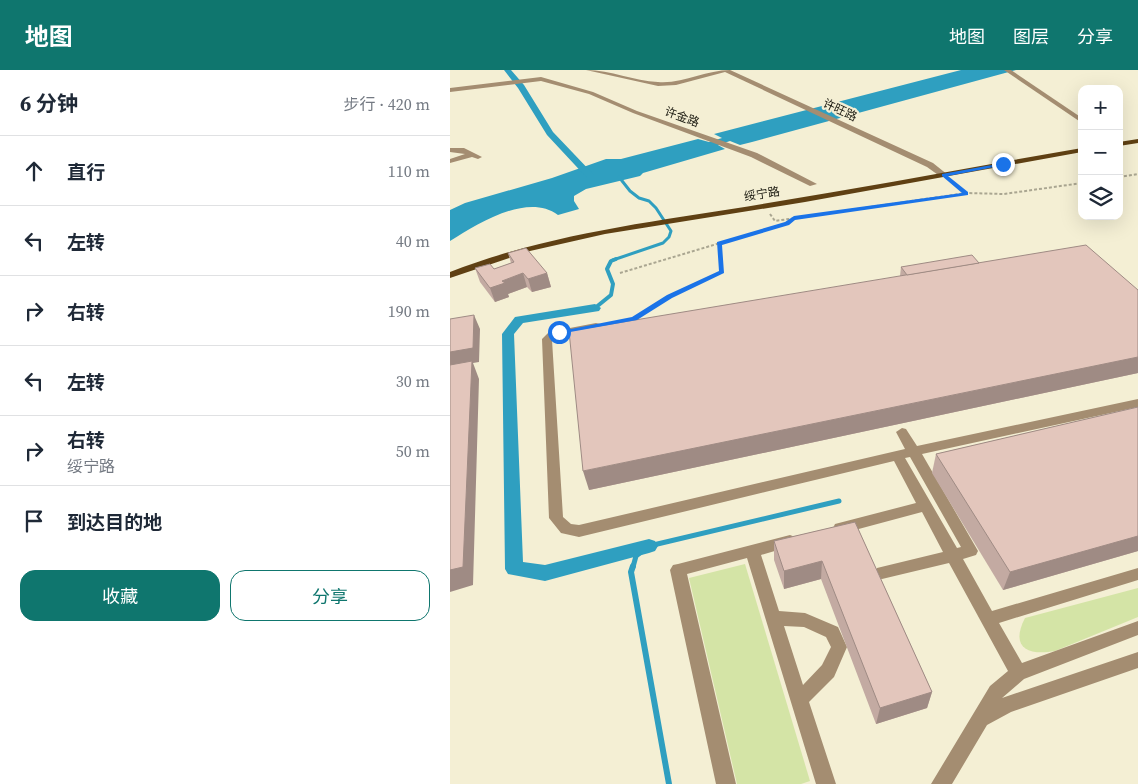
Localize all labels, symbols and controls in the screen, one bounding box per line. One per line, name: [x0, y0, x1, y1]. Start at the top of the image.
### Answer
text: 地图: [25, 20, 73, 53]
text: 地图: [949, 24, 985, 49]
text: 图层: [1013, 24, 1049, 49]
text: 分享: [1077, 24, 1113, 49]
map controls: [1078, 85, 1123, 220]
button: +: [1078, 85, 1123, 130]
text: 6 分钟: [20, 89, 78, 118]
text: 步行 · 420 m: [344, 93, 430, 115]
street label: 许旺路: [820, 95, 860, 125]
street label: 许金路: [662, 103, 702, 131]
button: −: [1078, 130, 1123, 175]
route end: [992, 153, 1015, 176]
icon: ahead: [20, 157, 48, 185]
text: 直行: [67, 159, 105, 185]
text: 110 m: [388, 160, 430, 182]
button: layers: [1078, 175, 1123, 220]
street label: 绥宁路: [743, 183, 781, 205]
icon: left: [20, 227, 48, 255]
text: 左转: [67, 229, 105, 255]
text: 40 m: [396, 230, 430, 252]
icon: right: [20, 297, 48, 325]
text: 右转: [67, 299, 105, 325]
text: 190 m: [388, 300, 430, 322]
route start: [548, 321, 571, 344]
icon: left: [20, 367, 48, 395]
text: 左转: [67, 369, 105, 395]
text: 30 m: [396, 370, 430, 392]
text: 右转: [67, 427, 105, 453]
icon: right: [20, 437, 48, 465]
text: 50 m: [396, 440, 430, 462]
text: 绥宁路: [67, 455, 115, 477]
icon: arrive: [20, 507, 48, 535]
text: 到达目的地: [67, 509, 162, 535]
button: 收藏: [20, 570, 220, 621]
button: 分享: [230, 570, 430, 621]

